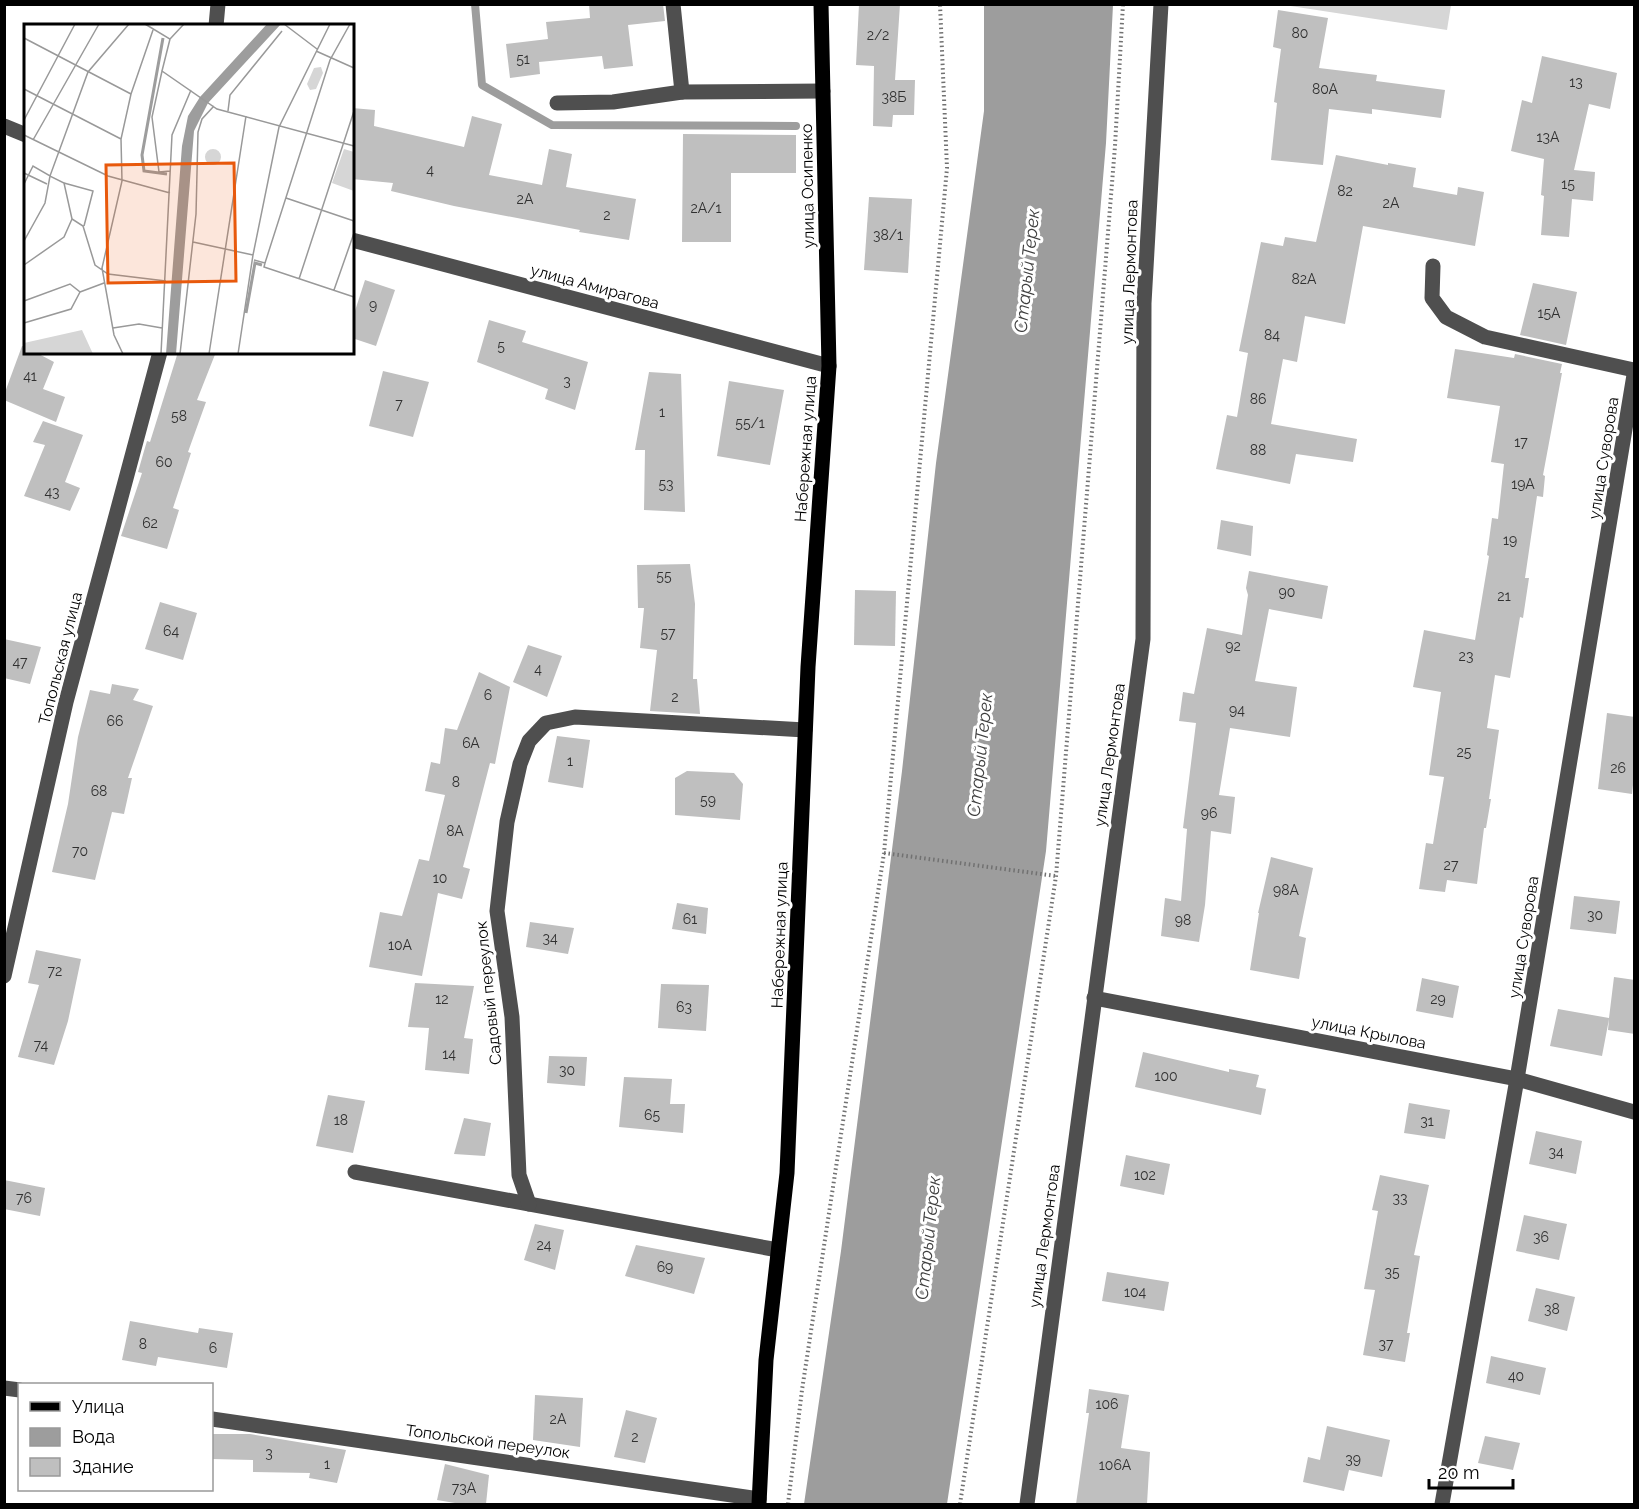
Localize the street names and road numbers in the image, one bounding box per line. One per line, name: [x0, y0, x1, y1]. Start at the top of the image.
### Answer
street label: улица Осипенко: [797, 123, 818, 249]
street label: улица Лермонтова: [1117, 199, 1142, 345]
street label: улица Амирагова: [529, 260, 661, 313]
street label: Набережная улица: [791, 375, 820, 523]
street label: улица Суворова: [1584, 395, 1623, 521]
street label: Топольская улица: [35, 590, 86, 726]
street label: улица Лермонтова: [1090, 682, 1129, 828]
street label: Набережная улица: [767, 861, 792, 1009]
street label: улица Суворова: [1504, 874, 1543, 1000]
street label: Садовый переулок: [471, 920, 506, 1066]
street label: улица Крылова: [1310, 1012, 1428, 1053]
street label: улица Лермонтова: [1025, 1163, 1064, 1309]
street label: Топольской переулок: [404, 1421, 571, 1462]

